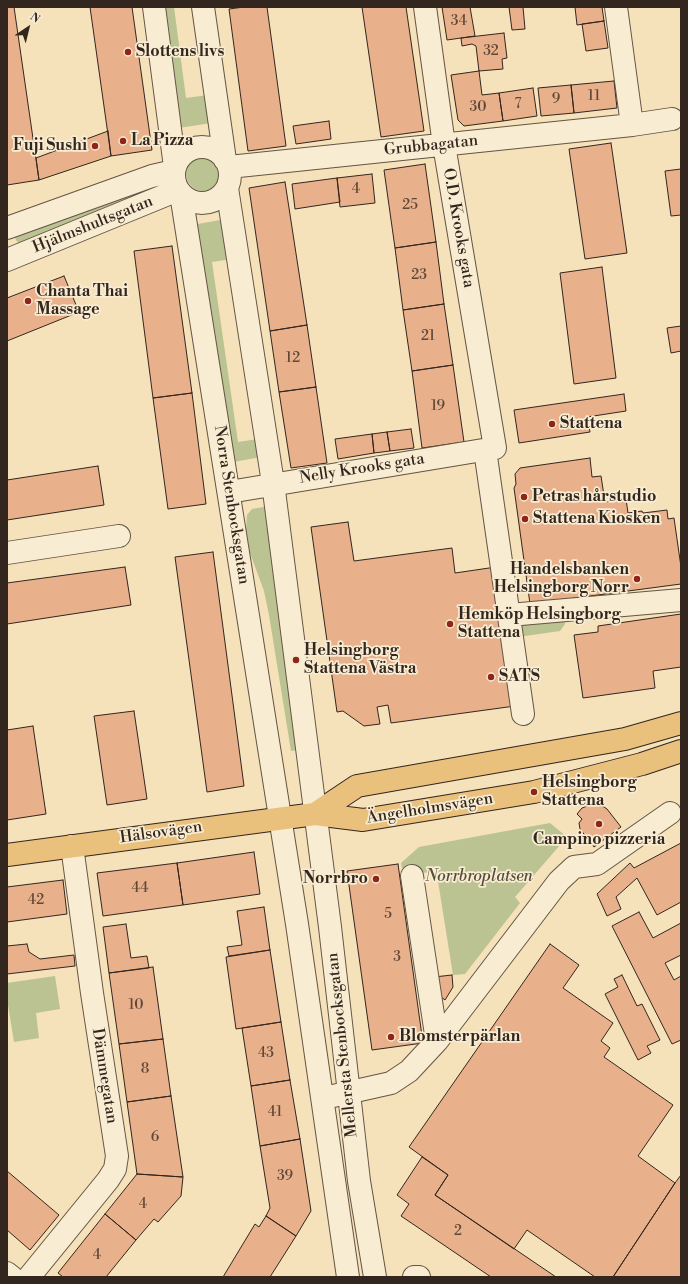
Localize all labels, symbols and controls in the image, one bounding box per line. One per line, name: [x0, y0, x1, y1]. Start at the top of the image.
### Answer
north arrow: [8, 8, 48, 48]
text: N: [27, 10, 42, 26]
house number: 34: [451, 14, 467, 30]
place label: Slottens livs: [136, 42, 224, 62]
house number: 32: [483, 44, 499, 60]
marker: Slottens livs: [123, 47, 133, 57]
house number: 11: [588, 89, 600, 105]
house number: 9: [552, 92, 560, 108]
house number: 7: [514, 97, 522, 113]
house number: 30: [469, 100, 487, 116]
place label: La Pizza: [131, 131, 193, 151]
street label: Grubbagatan: [383, 132, 479, 160]
place label: Fuji Sushi: [13, 136, 87, 156]
marker: La Pizza: [118, 136, 128, 146]
marker: Fuji Sushi: [90, 141, 100, 151]
street label: O.D. Krooks gata: [438, 167, 478, 289]
house number: 4: [352, 182, 360, 198]
street label: Hjälmshultsgatan: [30, 192, 156, 258]
house number: 25: [402, 198, 418, 214]
house number: 23: [411, 268, 427, 284]
place label: Chanta Thai Massage: [36, 282, 128, 320]
marker: Chanta Thai Massage: [23, 296, 33, 306]
house number: 21: [421, 329, 435, 345]
house number: 12: [286, 351, 300, 367]
house number: 19: [431, 399, 445, 415]
place label: Stattena: [560, 414, 622, 434]
marker: Stattena: [547, 419, 557, 429]
street label: Norra Stenbocksgatan: [209, 424, 253, 586]
street label: Nelly Krooks gata: [298, 450, 426, 488]
place label: Petras hårstudio: [532, 487, 656, 507]
marker: Petras hårstudio: [519, 492, 529, 502]
place label: Stattena Kiosken: [533, 509, 660, 529]
marker: Stattena Kiosken: [520, 514, 530, 524]
place label: Handelsbanken Helsingborg Norr: [494, 560, 629, 598]
marker: Handelsbanken Helsingborg Norr: [632, 574, 642, 584]
place label: Hemköp Helsingborg Stattena: [458, 605, 621, 643]
marker: Hemköp Helsingborg Stattena: [445, 619, 455, 629]
place label: Helsingborg Stattena Västra: [304, 641, 416, 679]
marker: Helsingborg Stattena Västra: [291, 655, 301, 665]
place label: SATS: [499, 667, 540, 687]
marker: SATS: [486, 672, 496, 682]
place label: Helsingborg Stattena: [542, 773, 636, 811]
marker: Helsingborg Stattena: [529, 787, 539, 797]
street label: Ängelholmsvägen: [365, 790, 495, 828]
street label: Hälsovägen: [119, 818, 203, 848]
marker: Campino pizzeria: [594, 819, 604, 829]
place label: Campino pizzeria: [533, 830, 665, 850]
park label: Norrbroplatsen: [425, 867, 533, 887]
place label: Norrbro: [303, 869, 368, 889]
marker: Norrbro: [371, 874, 381, 884]
house number: 44: [132, 881, 148, 897]
house number: 42: [28, 893, 44, 909]
house number: 5: [384, 907, 392, 923]
house number: 3: [393, 950, 401, 966]
street label: Mellersta Stenbocksgatan: [324, 952, 362, 1138]
house number: 10: [129, 998, 143, 1014]
street label: Dämmegatan: [87, 1027, 121, 1125]
place label: Blomsterpärlan: [399, 1027, 520, 1047]
marker: Blomsterpärlan: [386, 1032, 396, 1042]
house number: 43: [258, 1046, 274, 1062]
house number: 8: [141, 1062, 149, 1078]
house number: 41: [268, 1105, 282, 1121]
house number: 6: [151, 1130, 159, 1146]
house number: 39: [277, 1169, 293, 1185]
house number: 4: [139, 1197, 147, 1213]
house number: 2: [454, 1224, 462, 1240]
house number: 4: [93, 1248, 101, 1264]

